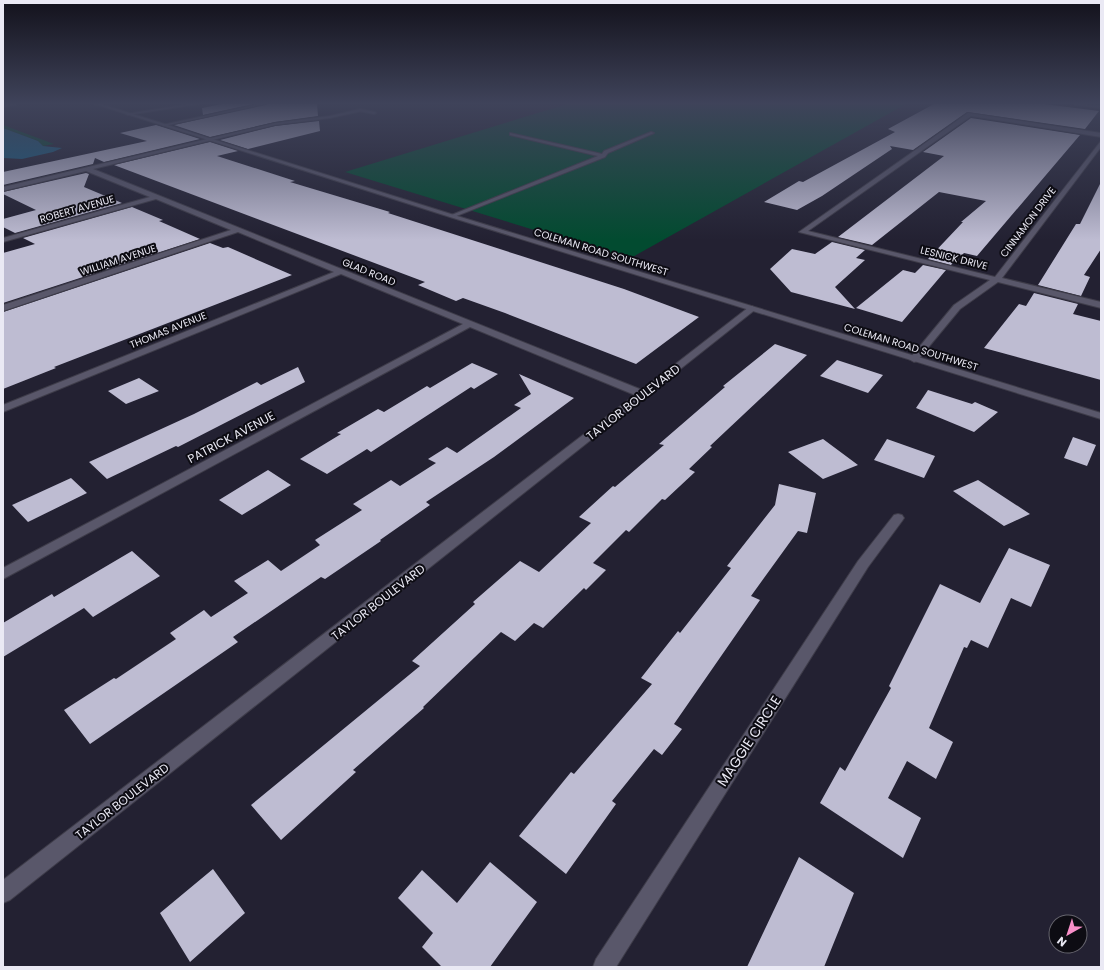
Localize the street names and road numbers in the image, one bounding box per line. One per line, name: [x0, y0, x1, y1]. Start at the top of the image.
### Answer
street label: CINNAMON DRIVE: [997, 184, 1059, 260]
street label: ROBERT AVENUE: [38, 191, 116, 227]
street label: COLEMAN ROAD SOUTHWEST: [532, 224, 670, 280]
street label: WILLIAM AVENUE: [78, 241, 158, 279]
street label: LESNICK DRIVE: [919, 242, 989, 274]
street label: GLAD ROAD: [340, 254, 398, 290]
street label: THOMAS AVENUE: [127, 308, 209, 352]
street label: COLEMAN ROAD SOUTHWEST: [842, 319, 980, 375]
street label: TAYLOR BOULEVARD: [582, 360, 684, 444]
street label: PATRICK AVENUE: [184, 407, 278, 467]
street label: TAYLOR BOULEVARD: [327, 560, 429, 644]
street label: MAGGIE CIRCLE: [712, 692, 786, 790]
street label: TAYLOR BOULEVARD: [71, 759, 173, 843]

